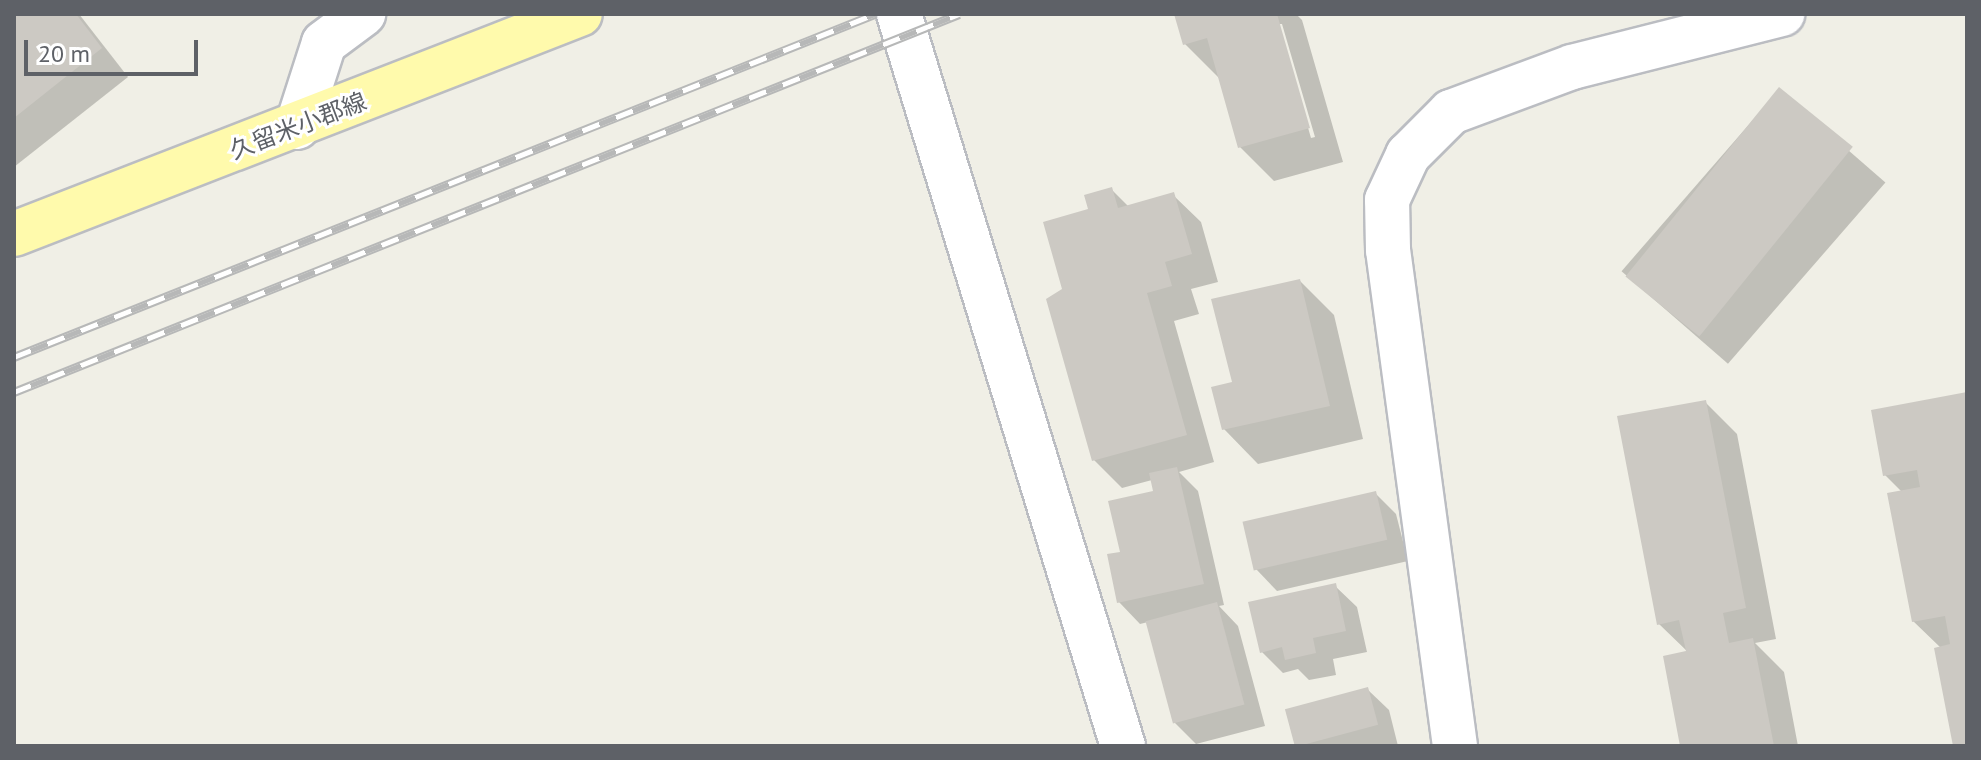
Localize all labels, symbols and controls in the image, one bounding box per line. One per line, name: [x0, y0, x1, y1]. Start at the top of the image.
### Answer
scale bar: [28, 24, 202, 74]
text: 20 m: [38, 38, 90, 69]
street label: 久留米小郡線: [226, 87, 370, 165]

